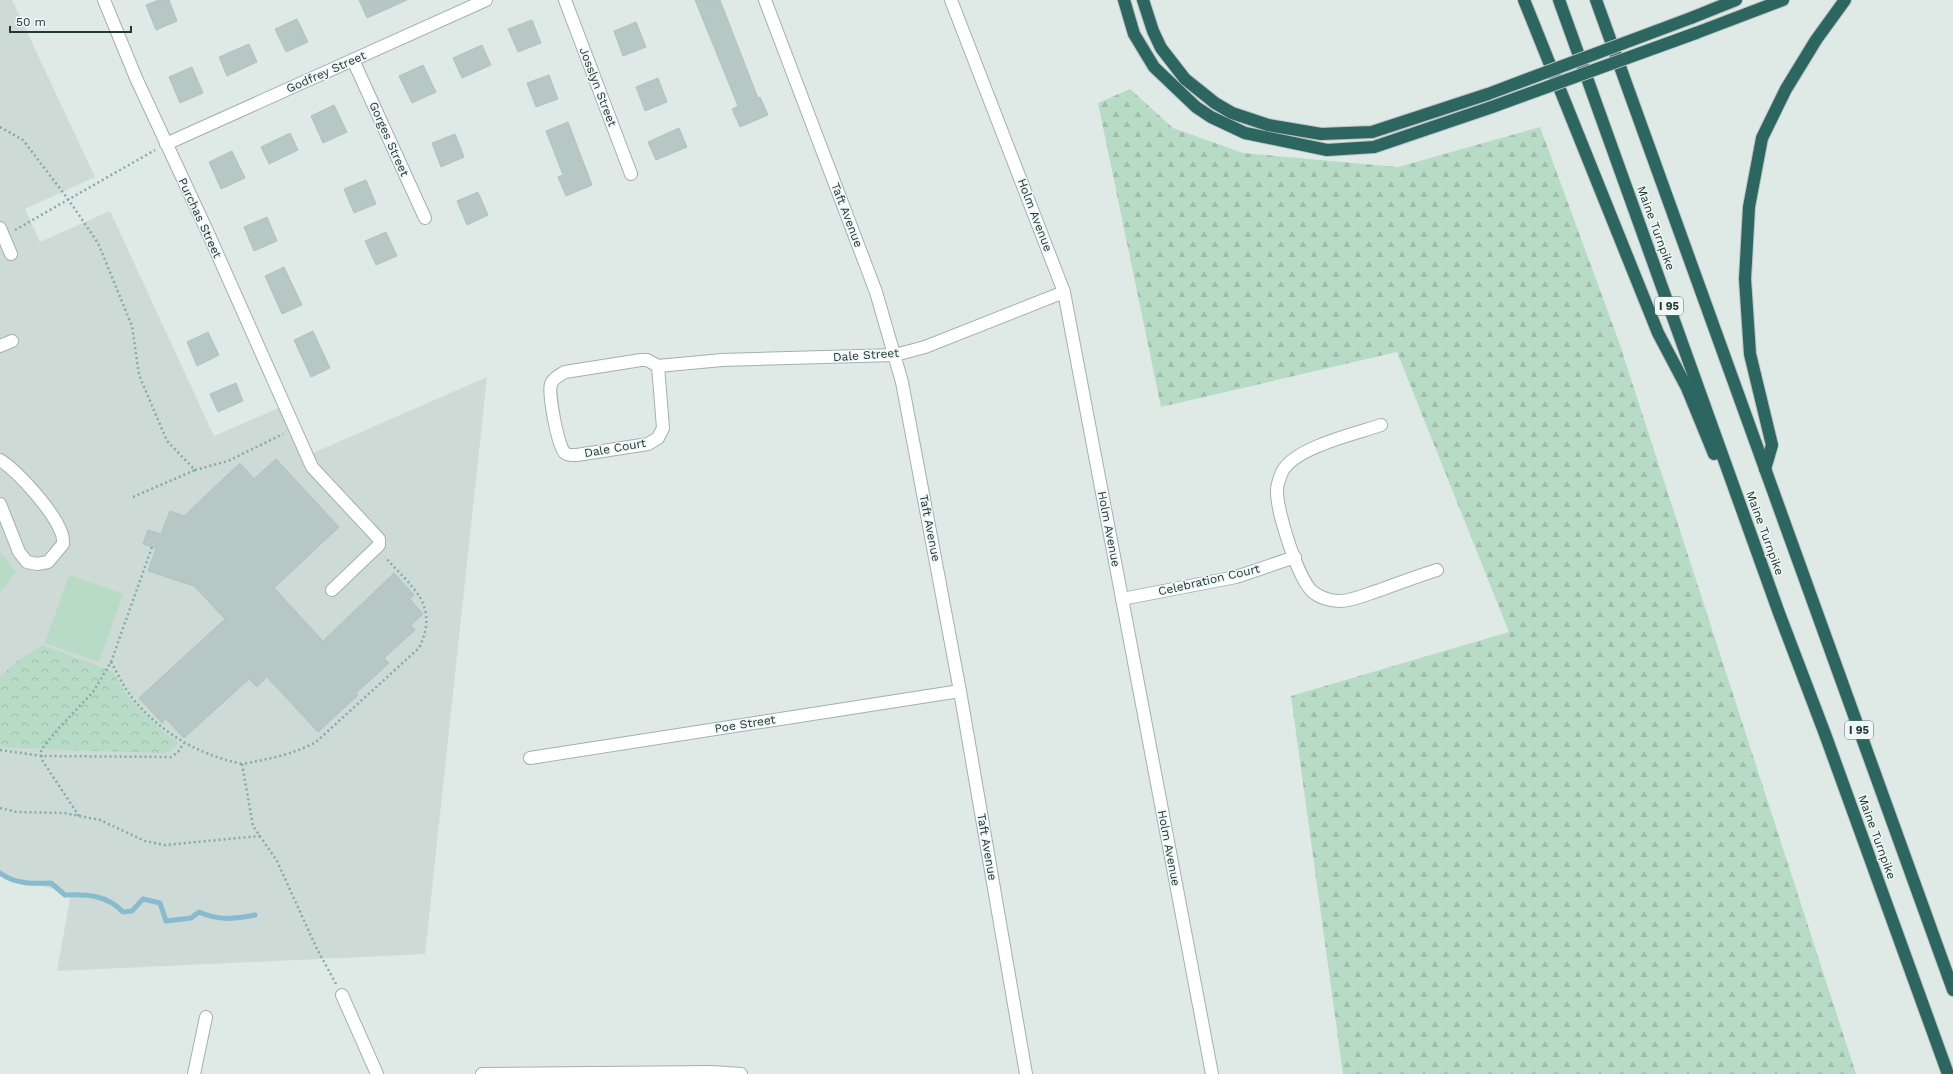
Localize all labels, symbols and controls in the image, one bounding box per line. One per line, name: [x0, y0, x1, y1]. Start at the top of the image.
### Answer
scale bar: [10, 8, 131, 34]
text: 50 m: [16, 15, 46, 29]
street label: Josslyn Street: [576, 45, 620, 129]
street label: Godfrey Street: [284, 48, 368, 96]
street label: Gorges Street: [366, 99, 412, 179]
street label: Purchas Street: [175, 176, 225, 260]
street label: Holm Avenue: [1015, 177, 1055, 254]
street label: Taft Avenue: [828, 181, 866, 249]
street label: Maine Turnpike: [1634, 184, 1678, 272]
road number: I 95: [1655, 297, 1683, 315]
street label: Dale Street: [832, 346, 900, 364]
street label: Dale Court: [583, 436, 647, 460]
street label: Maine Turnpike: [1743, 489, 1787, 577]
street label: Holm Avenue: [1095, 490, 1123, 568]
street label: Taft Avenue: [917, 493, 943, 563]
street label: Celebration Court: [1157, 561, 1261, 599]
street label: Poe Street: [714, 712, 776, 736]
road number: I 95: [1845, 721, 1873, 739]
street label: Maine Turnpike: [1855, 793, 1899, 881]
street label: Holm Avenue: [1155, 809, 1183, 887]
street label: Taft Avenue: [974, 812, 1000, 882]

